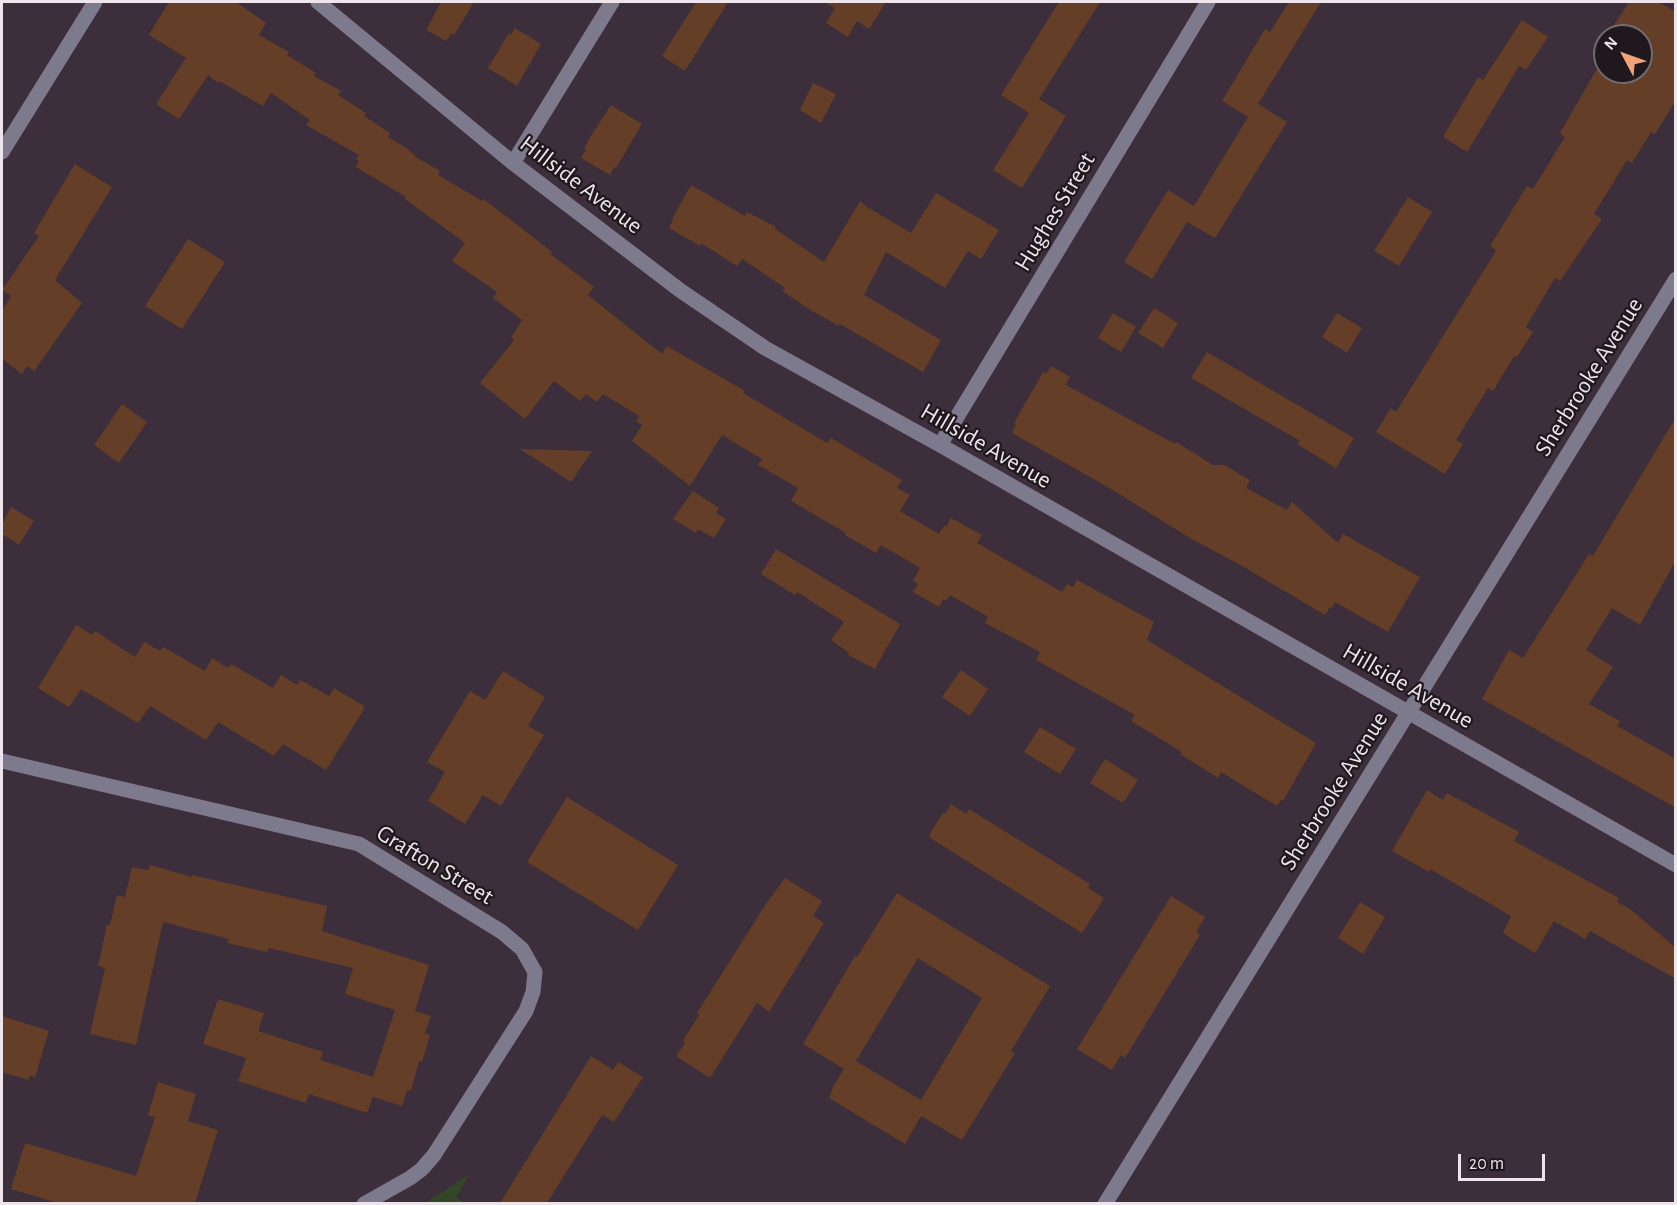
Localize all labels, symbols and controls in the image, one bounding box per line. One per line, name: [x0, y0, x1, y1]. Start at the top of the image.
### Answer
north arrow: [1593, 24, 1653, 84]
text: N: [1601, 34, 1621, 53]
street label: Hillside Avenue: [514, 130, 648, 240]
street label: Hughes Street: [1008, 148, 1102, 276]
street label: Sherbrooke Avenue: [1529, 292, 1649, 462]
street label: Hillside Avenue: [916, 397, 1056, 495]
street label: Hillside Avenue: [1338, 637, 1478, 735]
street label: Sherbrooke Avenue: [1274, 706, 1394, 876]
street label: Grafton Street: [371, 819, 499, 911]
scale bar: [1461, 1142, 1548, 1180]
text: 20 m: [1469, 1155, 1504, 1173]

